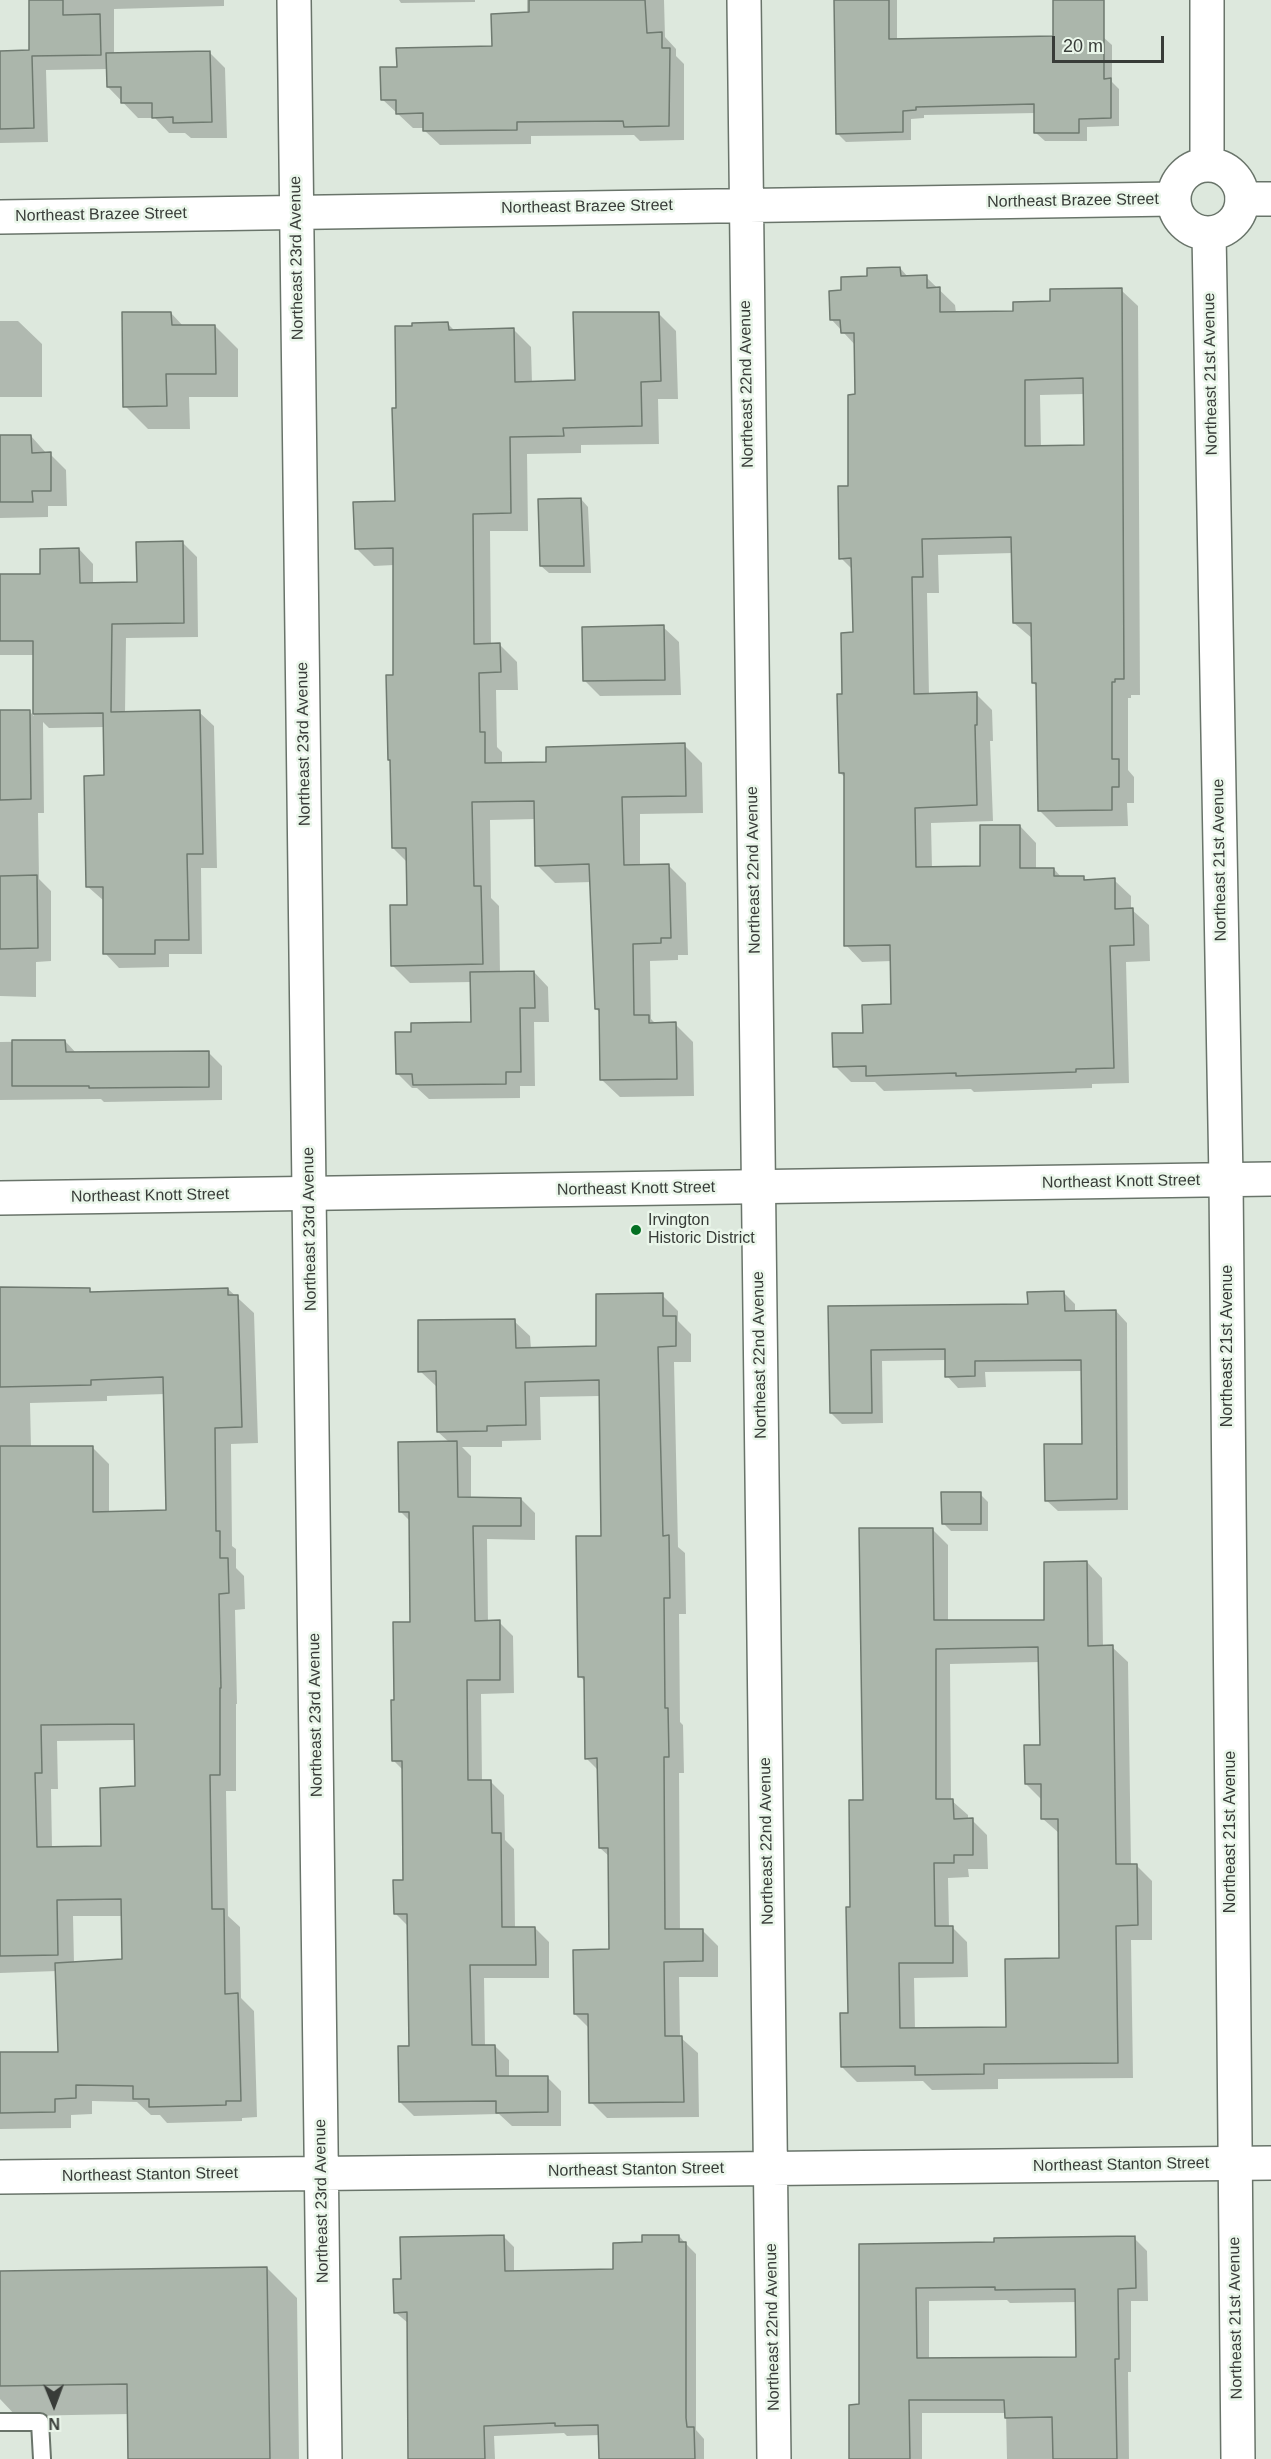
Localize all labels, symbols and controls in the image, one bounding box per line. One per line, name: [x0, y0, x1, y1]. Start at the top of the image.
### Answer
scale bar: [1055, 24, 1168, 62]
text: 20 m: [1063, 36, 1103, 56]
street label: Northeast 23rd Avenue: [286, 176, 308, 340]
street label: Northeast Brazee Street: [987, 190, 1159, 212]
street label: Northeast Brazee Street: [501, 196, 673, 218]
street label: Northeast Brazee Street: [15, 204, 187, 226]
street label: Northeast 21st Avenue: [1200, 293, 1222, 455]
street label: Northeast 22nd Avenue: [736, 300, 758, 468]
street label: Northeast 23rd Avenue: [293, 662, 315, 826]
street label: Northeast 21st Avenue: [1209, 779, 1231, 941]
street label: Northeast 22nd Avenue: [743, 786, 765, 954]
street label: Northeast 23rd Avenue: [299, 1147, 321, 1311]
street label: Northeast Knott Street: [1042, 1171, 1200, 1193]
street label: Northeast Knott Street: [557, 1178, 715, 1200]
street label: Northeast Knott Street: [71, 1185, 229, 1207]
place label: Irvington Historic District: [648, 1211, 755, 1249]
marker: Irvington Historic District: [629, 1223, 643, 1237]
street label: Northeast 21st Avenue: [1218, 1265, 1238, 1427]
street label: Northeast 22nd Avenue: [749, 1271, 771, 1439]
street label: Northeast 23rd Avenue: [305, 1633, 327, 1797]
street label: Northeast 21st Avenue: [1221, 1751, 1241, 1913]
street label: Northeast 22nd Avenue: [756, 1757, 778, 1925]
street label: Northeast 23rd Avenue: [311, 2119, 333, 2283]
street label: Northeast Stanton Street: [1033, 2154, 1209, 2176]
street label: Northeast Stanton Street: [548, 2159, 724, 2181]
street label: Northeast Stanton Street: [62, 2164, 238, 2186]
street label: Northeast 21st Avenue: [1225, 2237, 1247, 2399]
street label: Northeast 22nd Avenue: [762, 2243, 784, 2411]
north arrow: [24, 2375, 84, 2435]
text: N: [48, 2415, 60, 2432]

